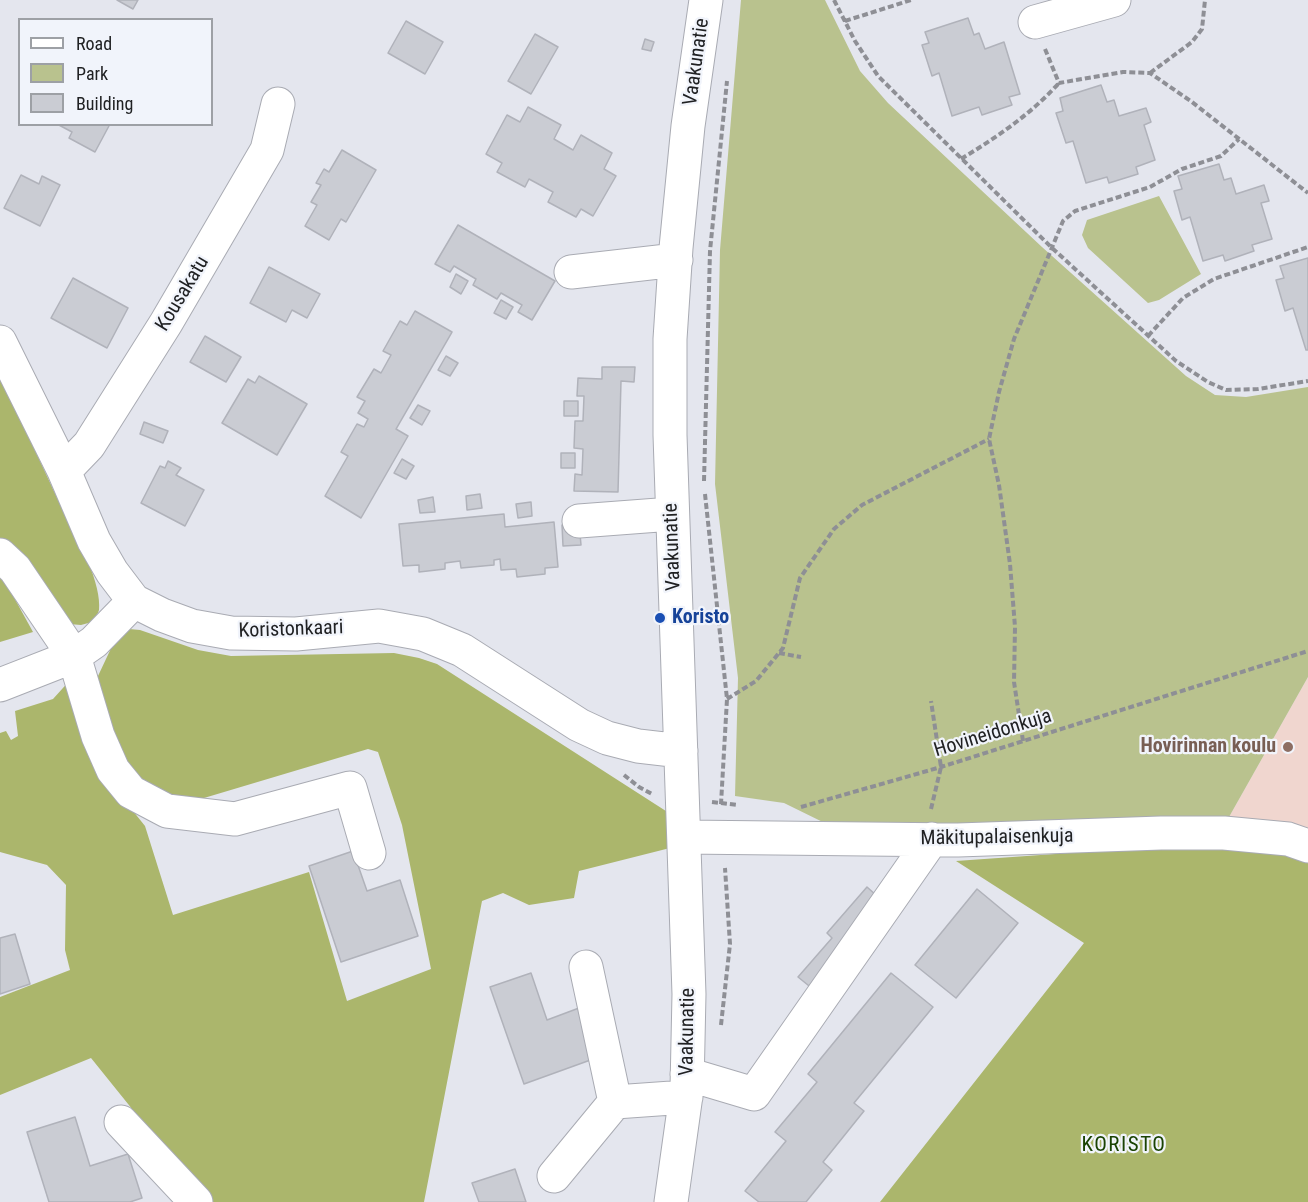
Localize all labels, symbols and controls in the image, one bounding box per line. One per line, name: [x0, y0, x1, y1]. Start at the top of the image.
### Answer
street label: Vaakunatie: [679, 17, 715, 107]
legend: [18, 18, 213, 126]
text: Road: [76, 33, 112, 54]
text: Park: [76, 63, 108, 84]
text: Building: [76, 93, 133, 114]
street label: Kousakatu: [151, 252, 215, 336]
street label: Vaakunatie: [659, 503, 687, 591]
place label: Koristo: [672, 606, 729, 630]
marker: Koristo: [653, 611, 667, 625]
street label: Koristonkaari: [238, 616, 344, 644]
street label: Hovineidonkuja: [931, 705, 1055, 763]
place label: Hovirinnan koulu: [1140, 735, 1276, 759]
marker: Hovirinnan koulu: [1281, 740, 1295, 754]
street label: Mäkitupalaisenkuja: [920, 825, 1074, 851]
street label: Vaakunatie: [675, 988, 701, 1076]
district label: KORISTO: [1082, 1133, 1166, 1159]

